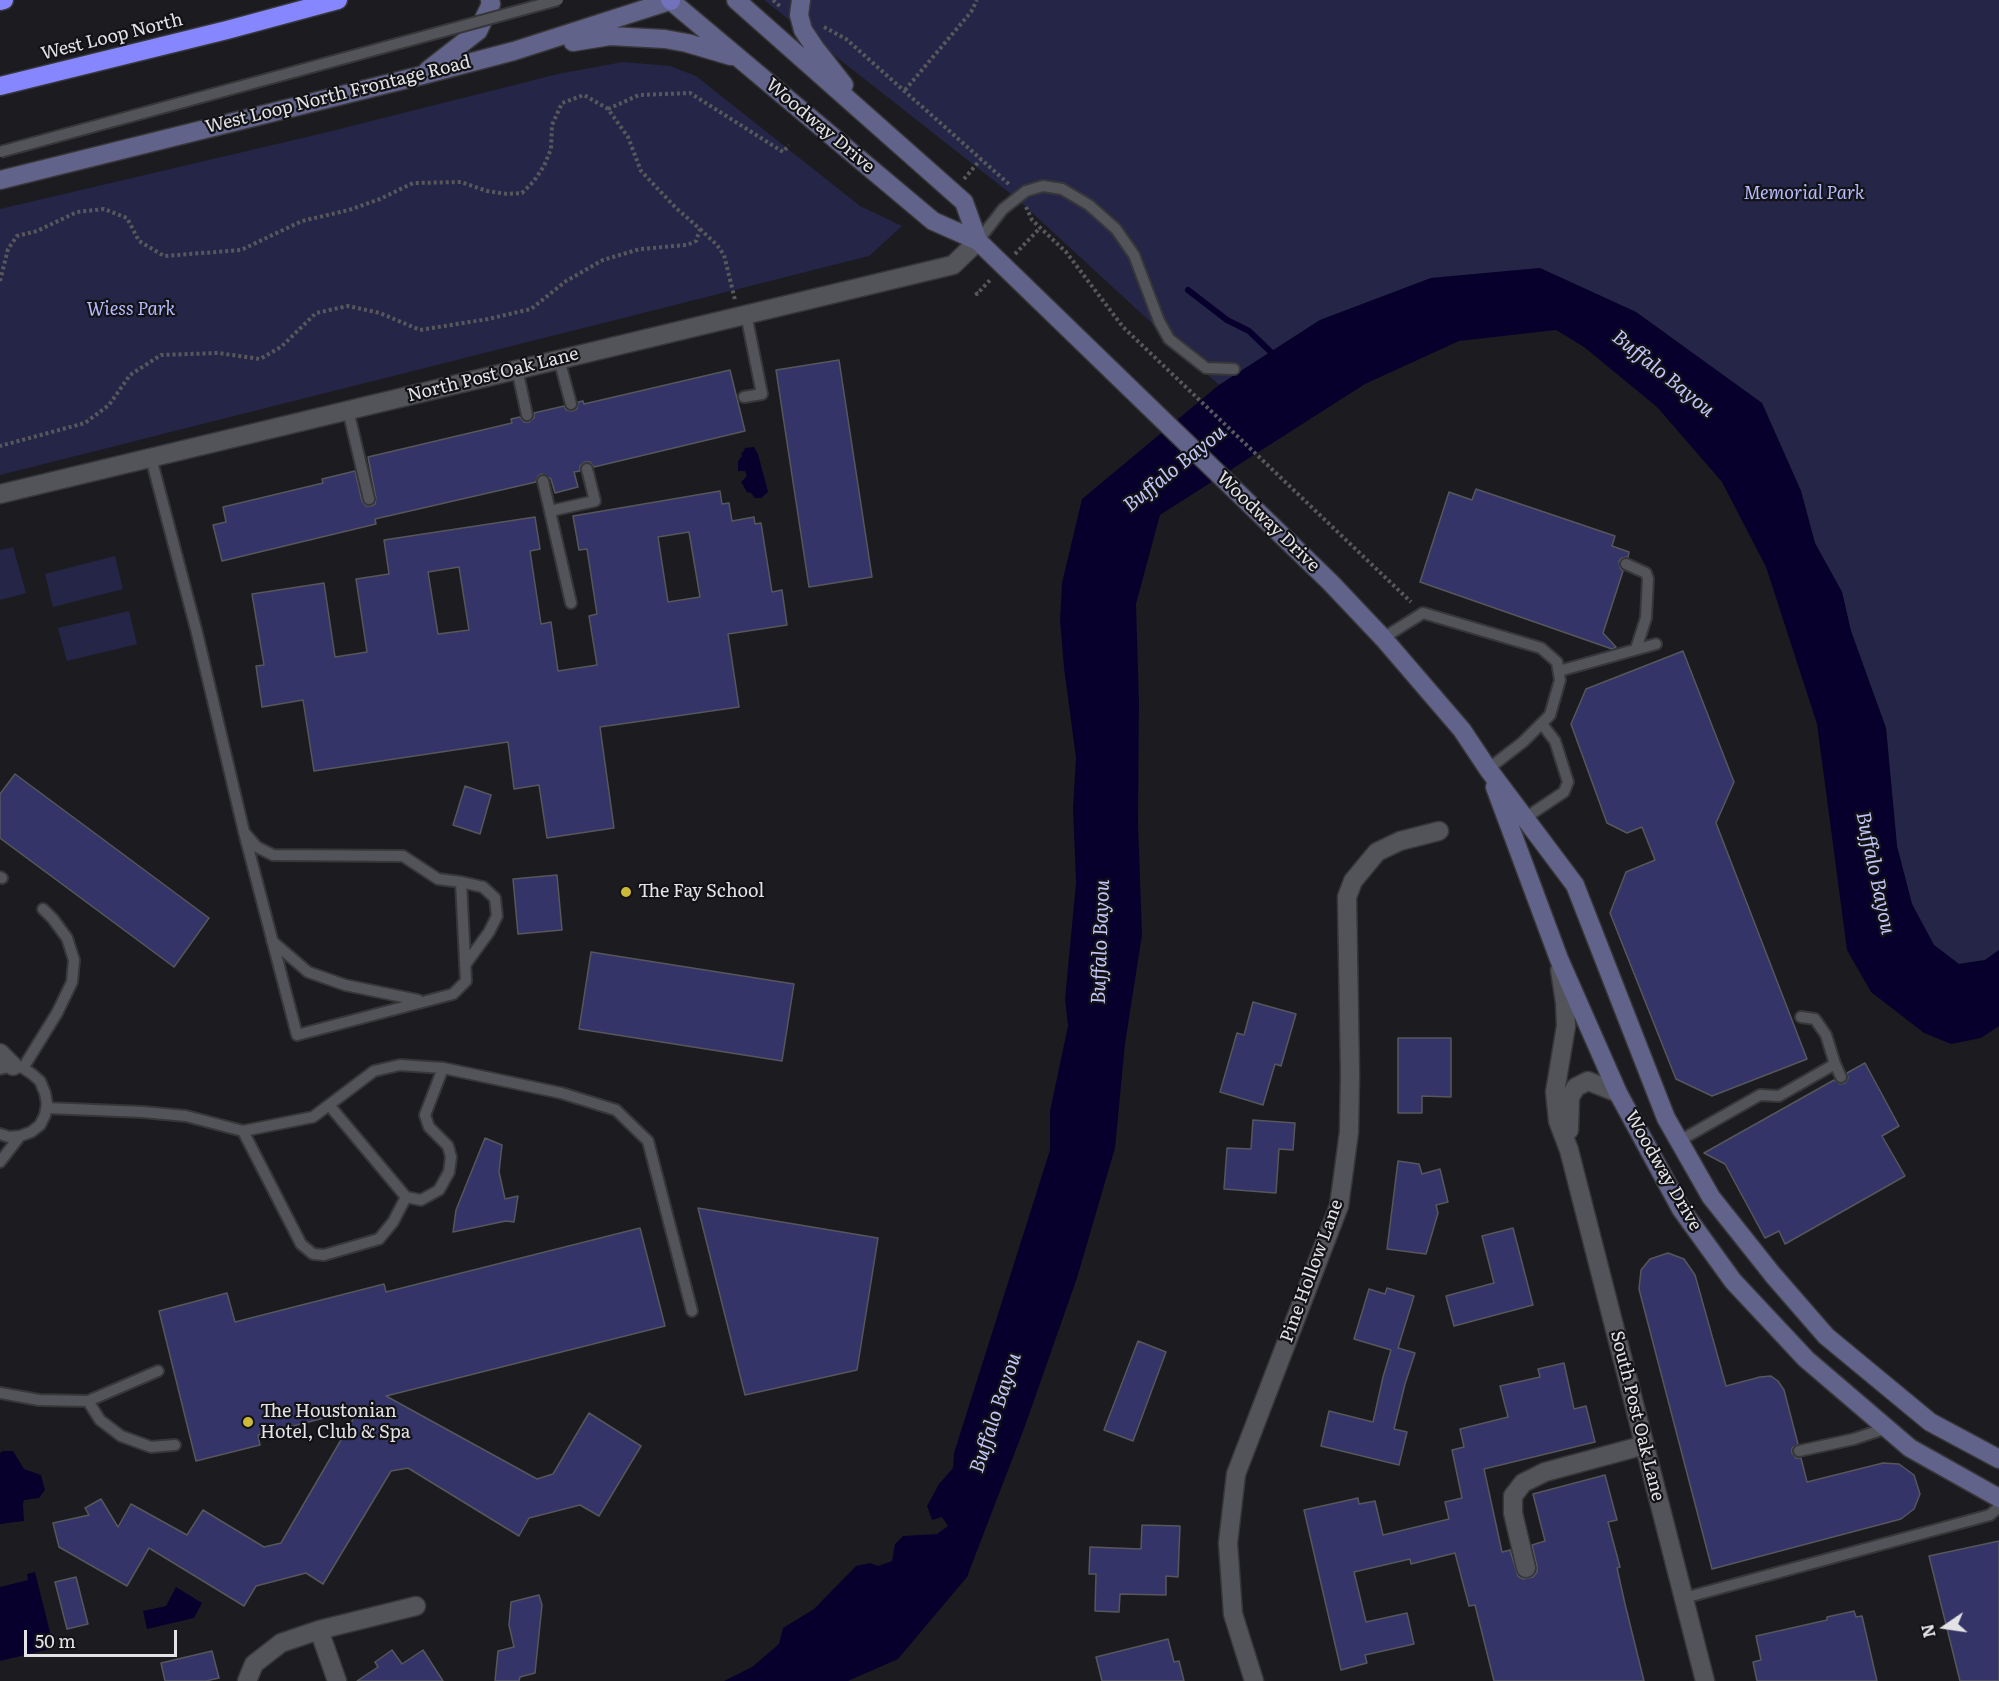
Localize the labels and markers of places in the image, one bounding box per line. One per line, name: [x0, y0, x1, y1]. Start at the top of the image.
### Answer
place label: The Fay School: [638, 881, 764, 903]
marker: The Fay School: [619, 885, 633, 899]
place label: The Houstonian Hotel, Club & Spa: [260, 1401, 410, 1444]
marker: The Houstonian Hotel, Club & Spa: [241, 1415, 255, 1429]

